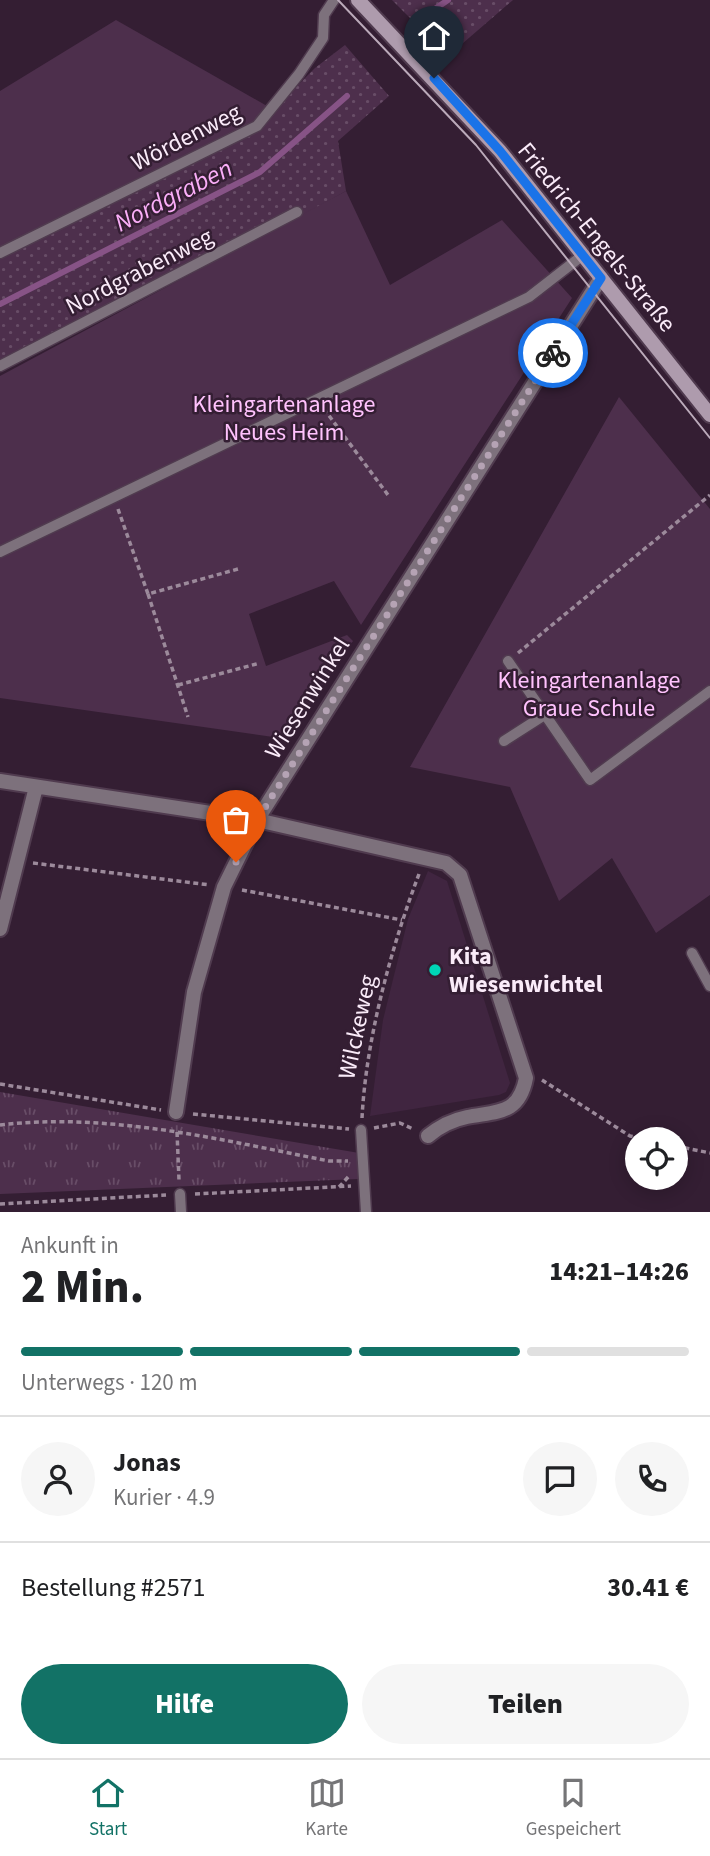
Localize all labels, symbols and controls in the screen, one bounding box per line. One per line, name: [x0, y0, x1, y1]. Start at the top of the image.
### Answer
pin: [404, 6, 464, 78]
icon: home: [415, 17, 453, 55]
street label: Wördenweg: [125, 95, 247, 180]
street label: Friedrich-Engels-Straße: [509, 135, 684, 340]
water label: Nordgraben: [108, 150, 239, 241]
street label: Nordgrabenweg: [59, 219, 219, 324]
courier: [518, 318, 588, 388]
icon: bike: [534, 334, 572, 372]
park label: Kleingartenanlage Neues Heim: [192, 387, 376, 450]
street label: Wiesenwinkel: [256, 631, 359, 766]
park label: Kleingartenanlage Graue Schule: [497, 663, 681, 726]
pin: [206, 790, 266, 862]
icon: bag: [217, 801, 255, 839]
place label: Kita Wiesenwichtel: [449, 939, 603, 1002]
marker: Kita Wiesenwichtel: [427, 962, 443, 978]
street label: Wilckeweg: [329, 972, 386, 1083]
map controls: [625, 1127, 688, 1190]
button: locate: [625, 1127, 688, 1190]
text: Ankunft in: [21, 1229, 119, 1262]
text: 14:21–14:26: [549, 1253, 689, 1290]
text: 2 Min.: [21, 1255, 144, 1320]
text: Unterwegs · 120 m: [21, 1366, 197, 1399]
button: person: [21, 1442, 95, 1516]
button: chat: [523, 1442, 597, 1516]
button: phone: [615, 1442, 689, 1516]
text: Jonas: [113, 1444, 181, 1481]
text: Kurier · 4.9: [113, 1481, 215, 1514]
text: Bestellung #2571: [21, 1569, 205, 1606]
text: 30.41 €: [607, 1569, 689, 1606]
button: Hilfe: [21, 1664, 348, 1744]
button: Teilen: [362, 1664, 689, 1744]
tab: Start: [89, 1774, 127, 1843]
tab: Karte: [305, 1774, 348, 1843]
tab: Gespeichert: [526, 1774, 621, 1843]

